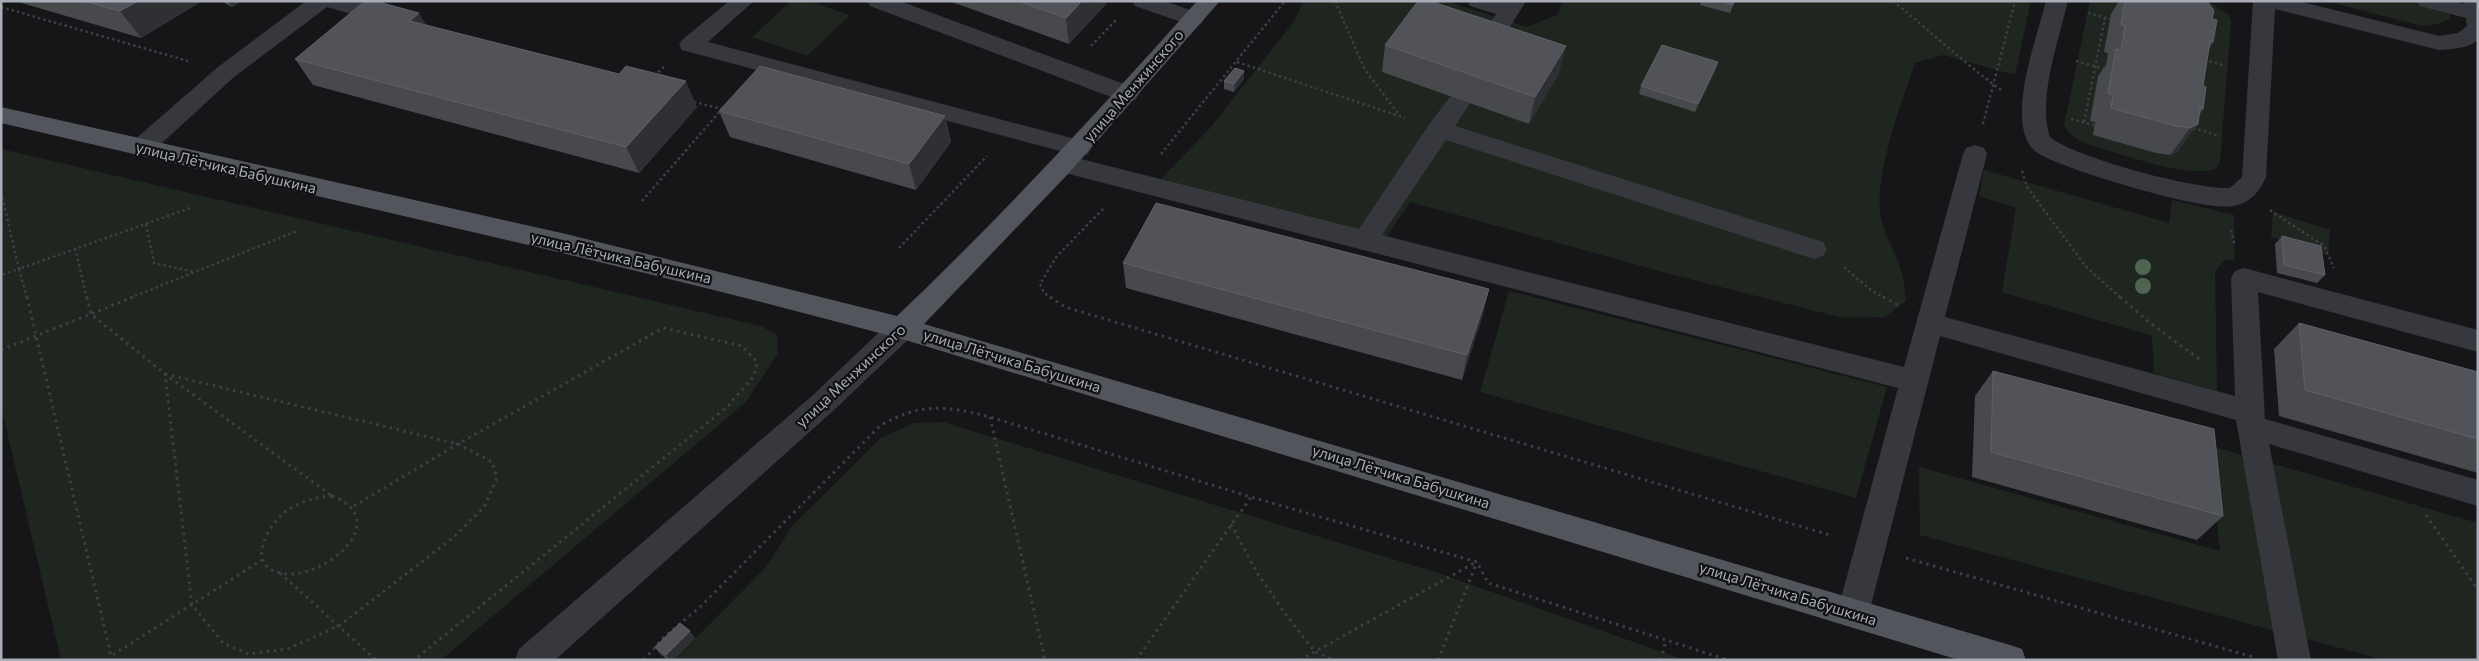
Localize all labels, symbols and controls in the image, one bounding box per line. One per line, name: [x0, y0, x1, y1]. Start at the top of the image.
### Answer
street label: улица Менжинского: [1079, 25, 1187, 145]
street label: улица Лётчика Бабушкина: [134, 137, 318, 197]
street label: улица Лётчика Бабушкина: [529, 227, 713, 287]
street label: улица Менжинского: [792, 320, 909, 431]
street label: улица Лётчика Бабушкина: [921, 324, 1103, 396]
street label: улица Лётчика Бабушкина: [1310, 440, 1492, 512]
street label: улица Лётчика Бабушкина: [1697, 557, 1879, 629]

